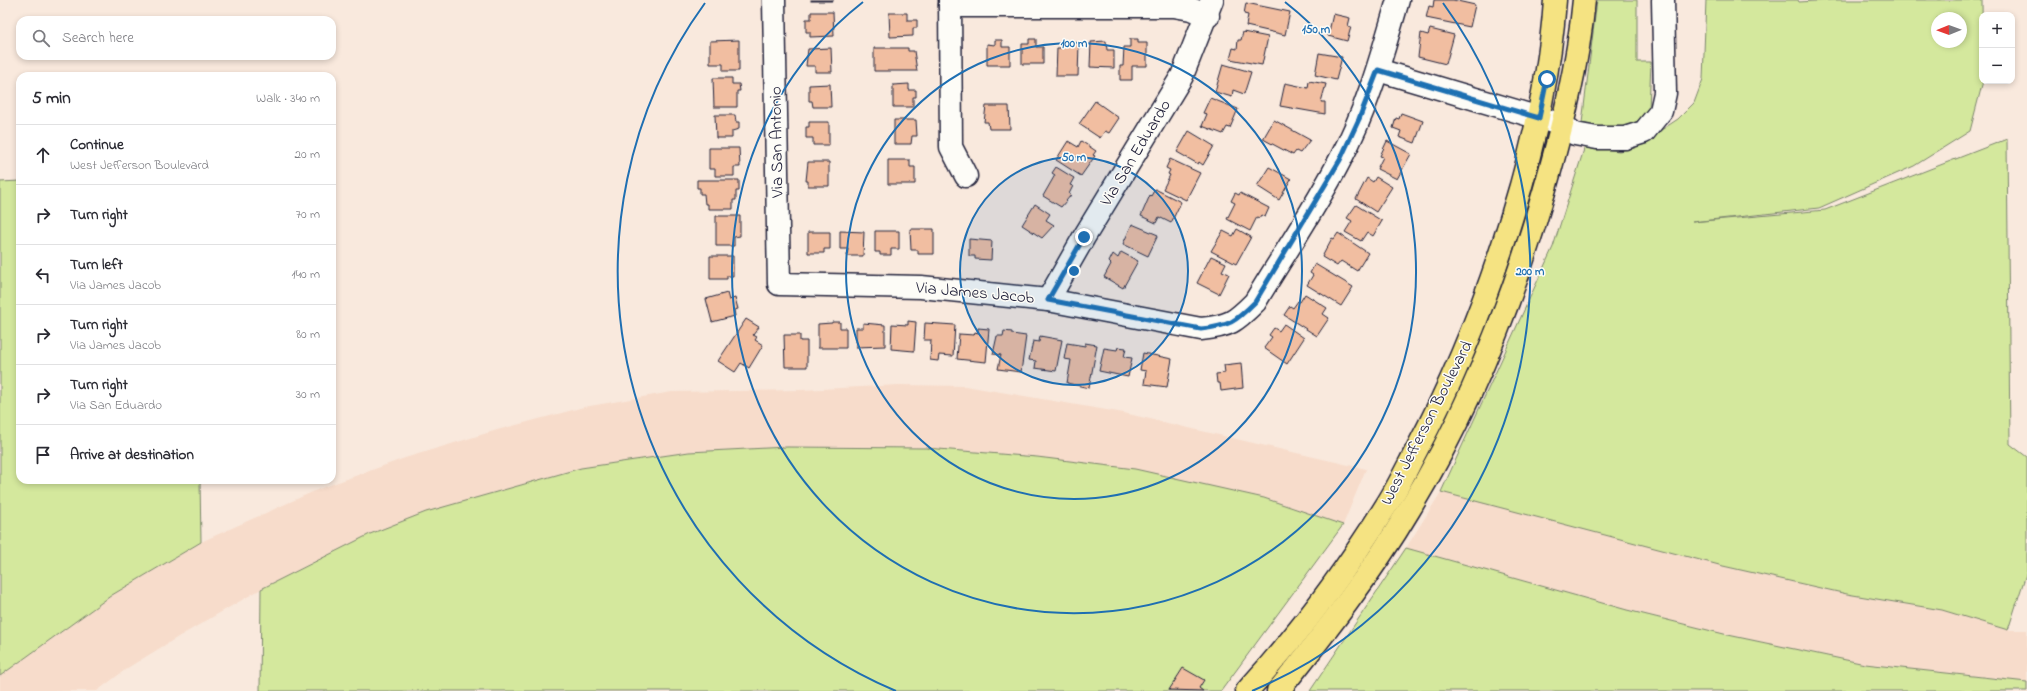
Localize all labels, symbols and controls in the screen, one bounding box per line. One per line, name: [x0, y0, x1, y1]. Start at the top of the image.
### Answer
north arrow: [1931, 12, 1967, 48]
map controls: [1979, 12, 2015, 84]
button: +: [1979, 12, 2015, 48]
search box: [16, 16, 336, 60]
text: 150 m: [1302, 21, 1331, 39]
icon: search: [30, 27, 52, 49]
text: Search here: [62, 27, 134, 49]
text: 100 m: [1061, 35, 1088, 53]
button: −: [1979, 48, 2015, 84]
route start: [1538, 70, 1556, 88]
text: 5 min: [32, 86, 71, 111]
street label: Via San Antonio: [764, 86, 790, 199]
text: Walk · 340 m: [256, 89, 320, 108]
street label: Via San Eduardo: [1094, 95, 1178, 212]
text: Continue: [70, 134, 124, 156]
icon: ahead: [32, 144, 54, 166]
text: 20 m: [295, 145, 320, 164]
text: 50 m: [1062, 149, 1087, 167]
text: West Jefferson Boulevard: [70, 156, 209, 175]
icon: right: [32, 204, 54, 226]
text: Turn right: [70, 204, 128, 226]
text: 70 m: [296, 205, 320, 224]
route end: [1075, 228, 1093, 246]
text: Turn left: [70, 254, 123, 276]
text: 200 m: [1515, 263, 1545, 281]
icon: left: [32, 264, 54, 286]
centre of rings: [1067, 264, 1081, 278]
text: 140 m: [292, 265, 320, 284]
street label: Via James Jacob: [914, 275, 1035, 311]
text: Via James Jacob: [70, 276, 161, 295]
text: Turn right: [70, 314, 128, 336]
icon: right: [32, 324, 54, 346]
text: 80 m: [296, 325, 320, 344]
text: Via James Jacob: [70, 336, 161, 355]
street label: West Jefferson Boulevard: [1375, 336, 1480, 510]
text: Turn right: [70, 374, 128, 396]
icon: right: [32, 384, 54, 406]
text: 30 m: [296, 385, 320, 404]
text: Via San Eduardo: [70, 396, 162, 415]
icon: arrive: [32, 444, 54, 466]
text: Arrive at destination: [70, 444, 194, 466]

